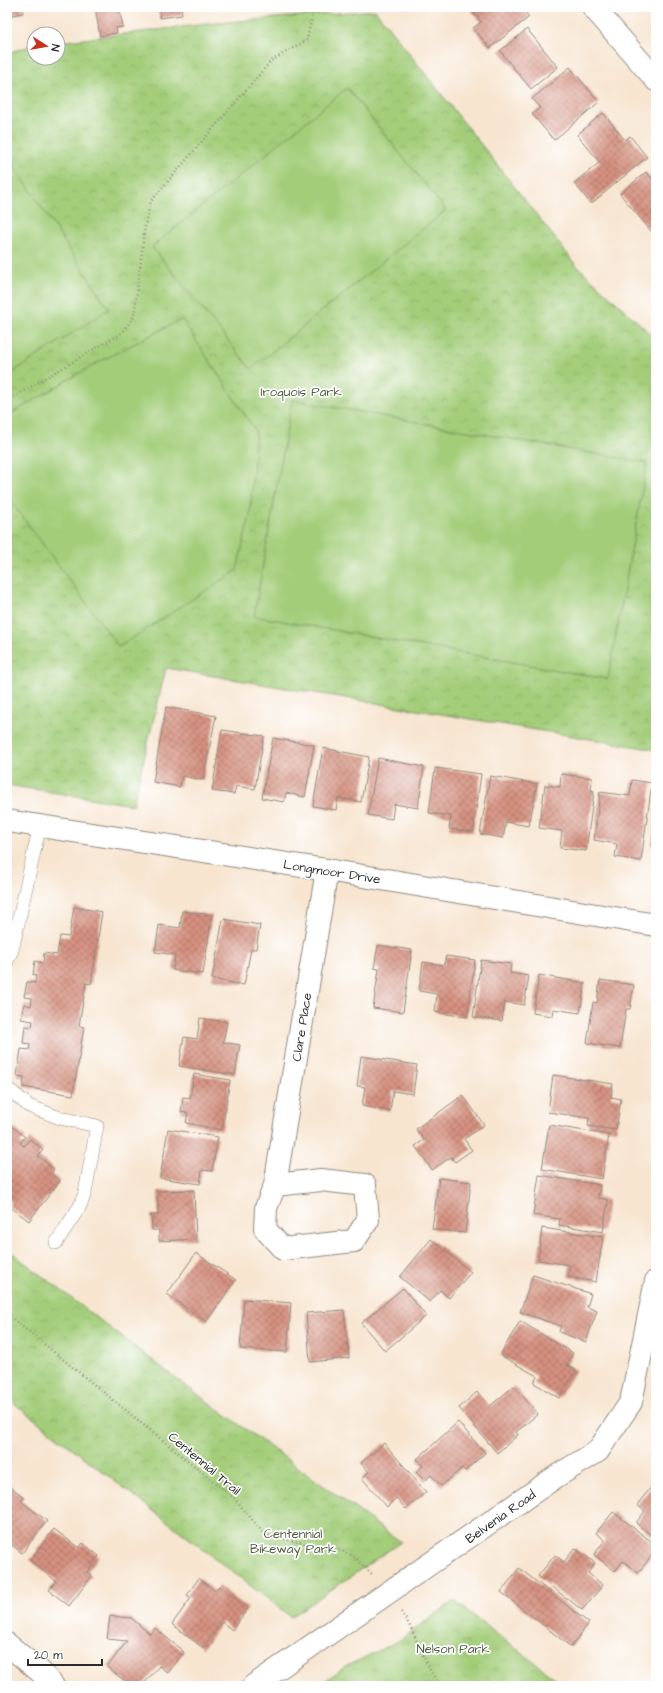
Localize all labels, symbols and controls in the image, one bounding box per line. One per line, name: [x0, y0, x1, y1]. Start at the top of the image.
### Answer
north arrow: [26, 26, 66, 66]
text: N: [47, 43, 63, 53]
park label: Iroquois Park: [261, 383, 341, 401]
street label: Longmoor Drive: [282, 855, 382, 890]
street label: Clare Place: [288, 991, 316, 1063]
street label: Centennial Trail: [164, 1428, 245, 1500]
street label: Belvenia Road: [462, 1486, 540, 1548]
park label: Centennial Bikeway Park: [250, 1525, 336, 1559]
park label: Nelson Park: [417, 1640, 489, 1658]
scale bar: [28, 1641, 102, 1667]
text: 20 m: [34, 1647, 63, 1664]

